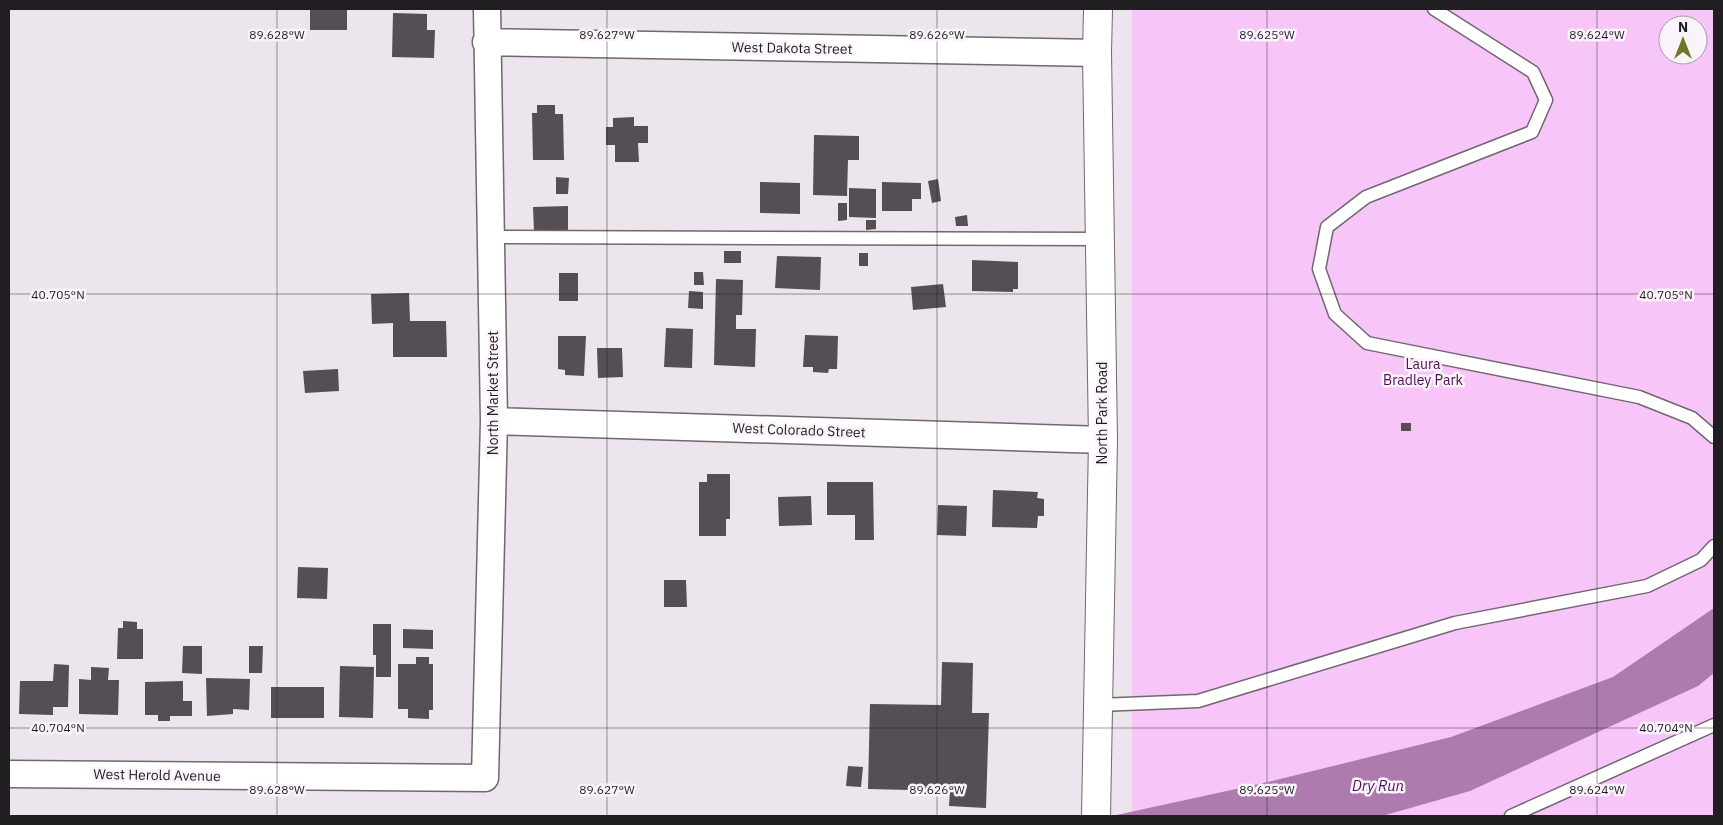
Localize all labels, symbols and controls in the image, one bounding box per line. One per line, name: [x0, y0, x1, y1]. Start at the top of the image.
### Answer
north arrow: [1658, 15, 1708, 65]
text: N: [1678, 18, 1688, 36]
text: 89.628°W: [249, 27, 305, 42]
text: 89.627°W: [579, 27, 635, 42]
text: 89.626°W: [909, 27, 965, 42]
text: 89.625°W: [1239, 27, 1295, 42]
text: 89.624°W: [1569, 27, 1625, 42]
street label: West Dakota Street: [731, 38, 853, 58]
text: 40.705°N: [31, 287, 85, 302]
text: 40.705°N: [1639, 287, 1693, 302]
street label: North Market Street: [484, 331, 502, 455]
park label: Laura Bradley Park: [1383, 355, 1464, 389]
street label: North Park Road: [1093, 362, 1111, 464]
street label: West Colorado Street: [732, 419, 866, 441]
text: 40.704°N: [31, 720, 85, 735]
text: 40.704°N: [1639, 720, 1693, 735]
street label: West Herold Avenue: [93, 765, 221, 785]
water label: Dry Run: [1352, 776, 1404, 795]
text: 89.628°W: [249, 782, 305, 797]
text: 89.627°W: [579, 782, 635, 797]
text: 89.626°W: [909, 782, 965, 797]
text: 89.625°W: [1239, 782, 1295, 797]
text: 89.624°W: [1569, 782, 1625, 797]

